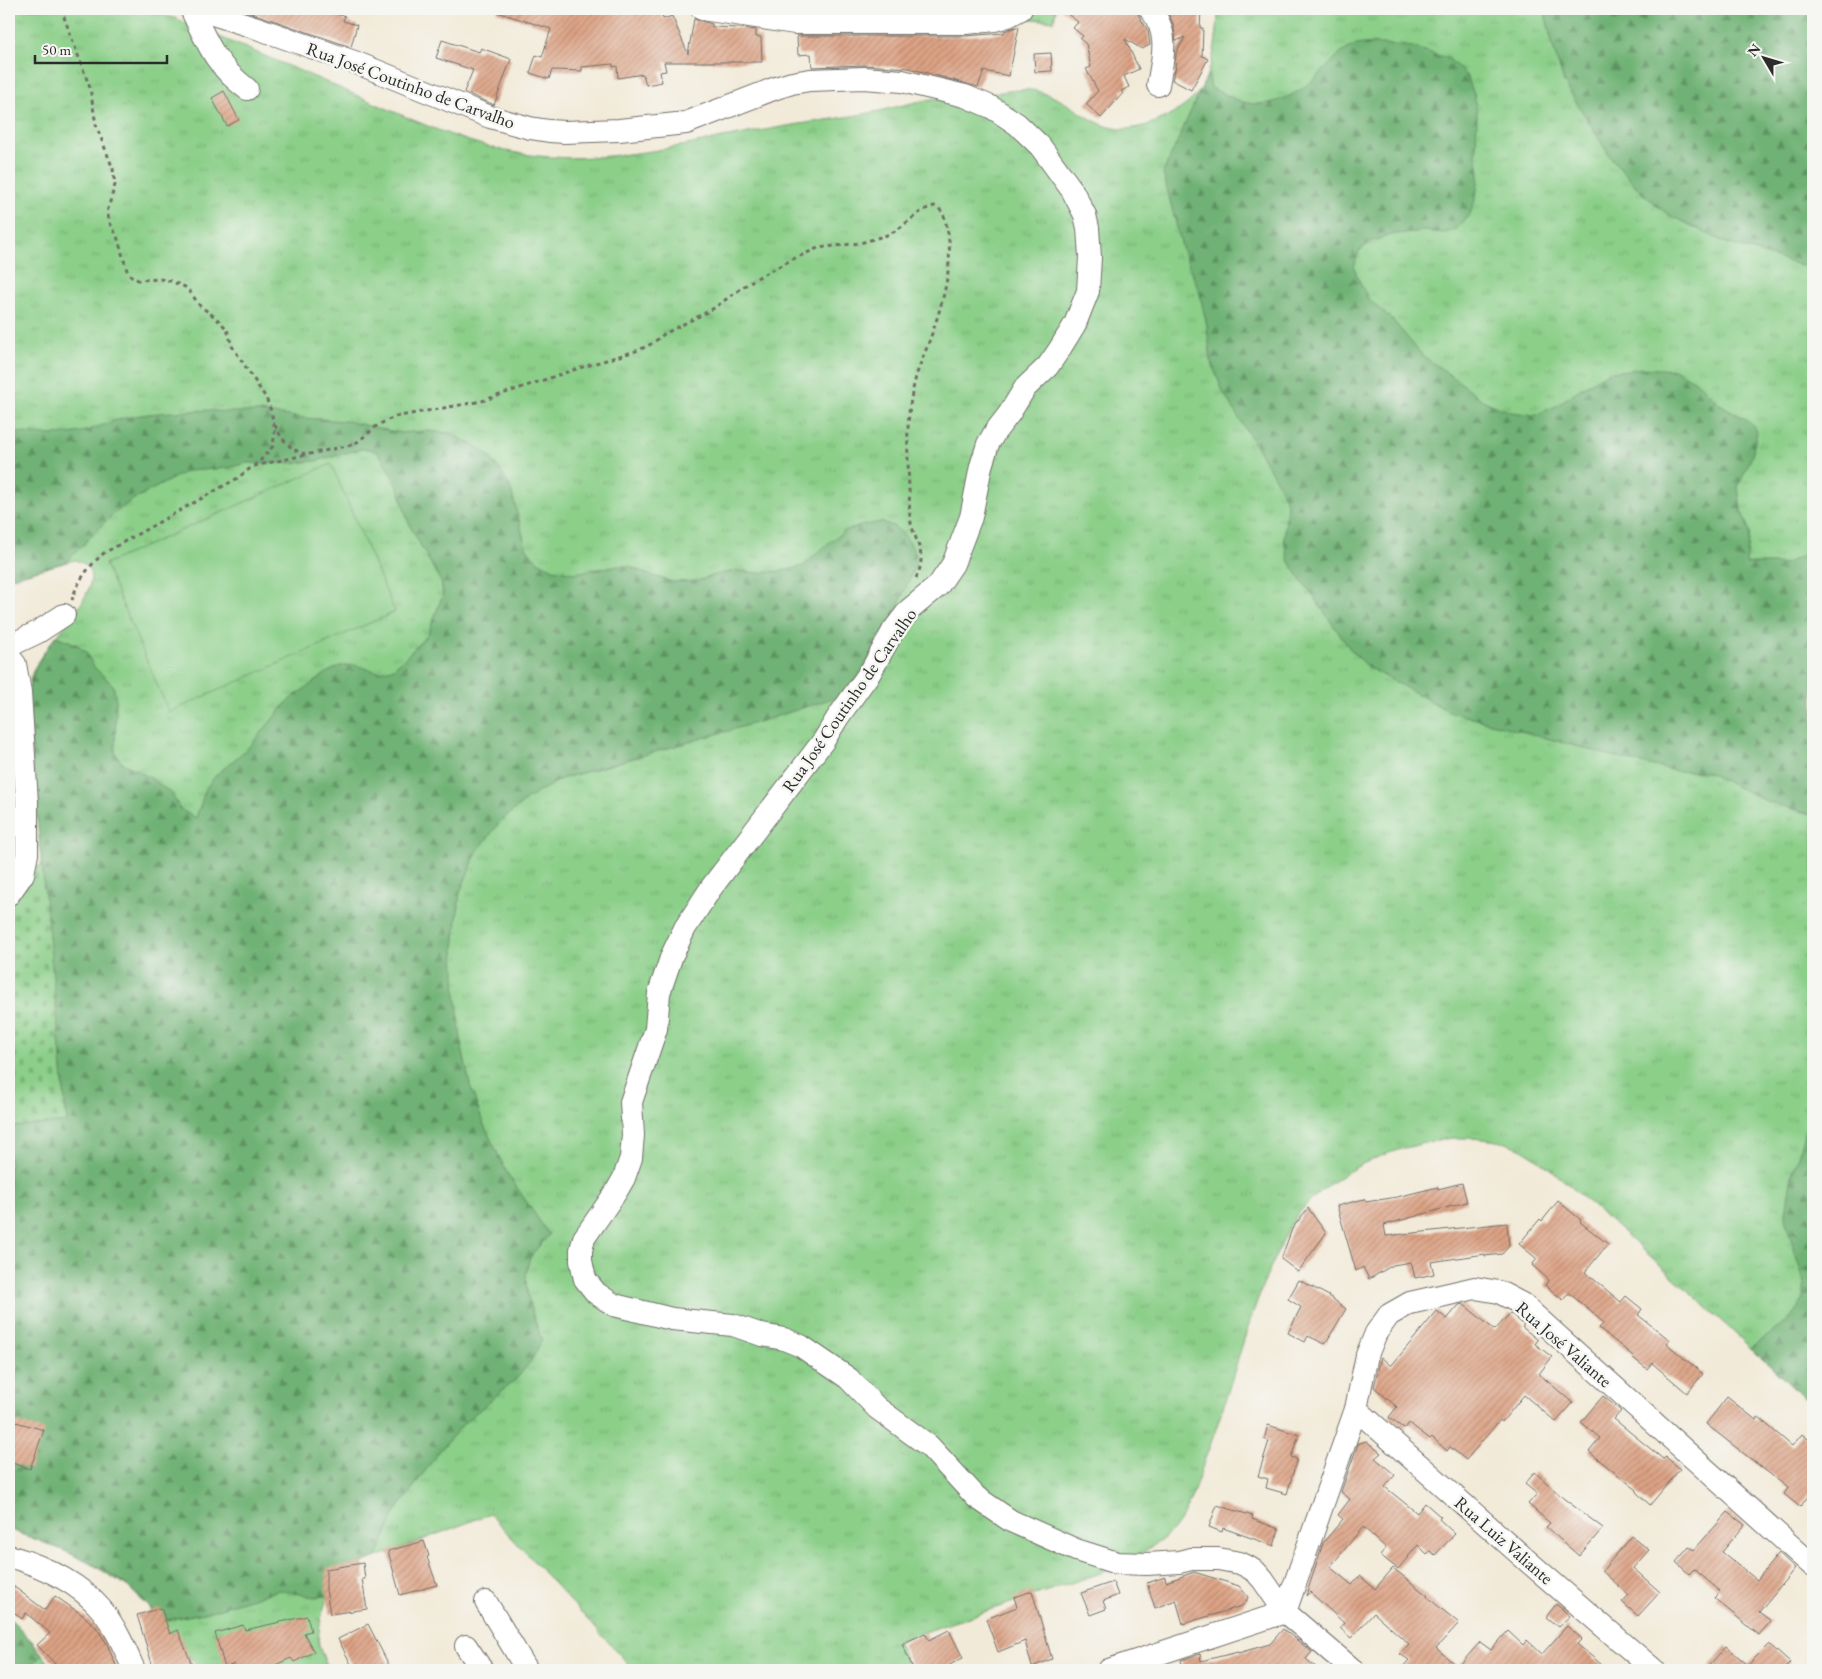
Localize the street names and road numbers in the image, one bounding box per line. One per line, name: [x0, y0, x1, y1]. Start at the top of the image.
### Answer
street label: Rua José Coutinho de Carvalho: [304, 37, 518, 133]
street label: Rua José Coutinho de Carvalho: [776, 603, 922, 797]
street label: Rua José Valiante: [1511, 1296, 1617, 1392]
street label: Rua Luiz Valiante: [1450, 1491, 1558, 1589]

